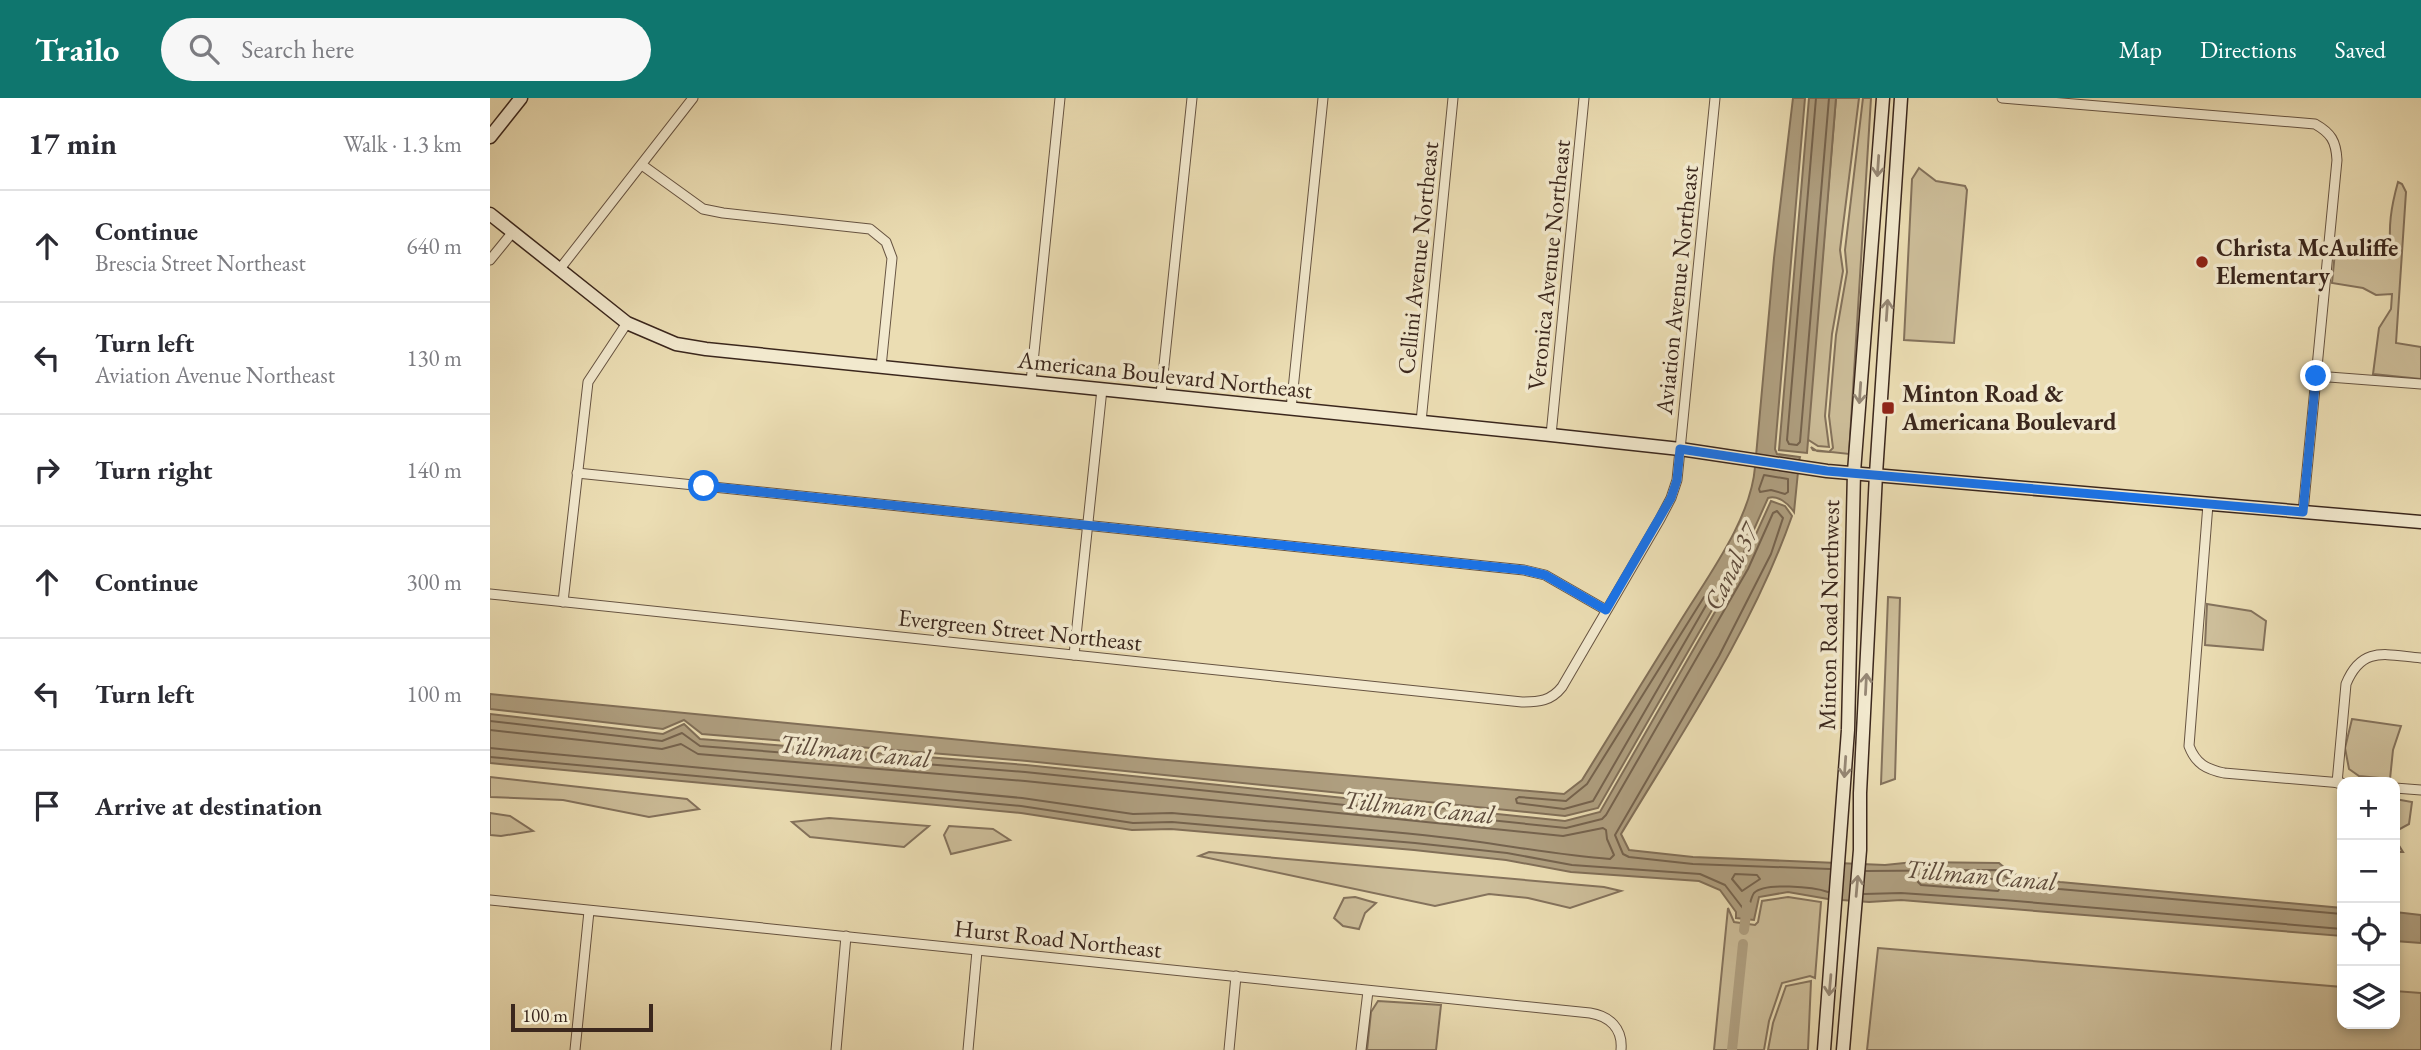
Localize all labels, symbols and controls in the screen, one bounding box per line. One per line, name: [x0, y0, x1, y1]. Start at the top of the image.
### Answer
search box: [161, 18, 651, 81]
text: Trailo: [35, 28, 119, 71]
icon: search: [185, 30, 223, 68]
text: Search here: [241, 32, 354, 66]
text: Map: [2119, 34, 2162, 65]
text: Directions: [2200, 34, 2297, 65]
text: Saved: [2335, 34, 2386, 65]
text: 17 min: [28, 124, 117, 163]
text: Walk · 1.3 km: [343, 129, 462, 159]
street label: Veronica Avenue Northeast: [1520, 138, 1577, 392]
street label: Cellini Avenue Northeast: [1390, 140, 1445, 376]
one-way arrow: [1871, 154, 1884, 177]
street label: Aviation Avenue Northeast: [1648, 163, 1705, 417]
text: Continue: [95, 214, 198, 248]
icon: ahead: [28, 227, 66, 265]
text: 640 m: [406, 231, 462, 261]
place label: Christa McAuliffe Elementary: [2216, 232, 2398, 292]
text: Brescia Street Northeast: [95, 248, 306, 278]
marker: Christa McAuliffe Elementary: [2194, 254, 2210, 270]
one-way arrow: [1881, 300, 1894, 322]
text: Turn left: [95, 326, 194, 360]
icon: left: [28, 339, 66, 377]
text: 130 m: [406, 343, 462, 373]
street label: Americana Boulevard Northeast: [1015, 344, 1314, 405]
text: Aviation Avenue Northeast: [95, 360, 335, 390]
route end: [2300, 360, 2331, 391]
place label: Minton Road & Americana Boulevard: [1901, 378, 2117, 437]
one-way arrow: [1853, 381, 1866, 404]
marker: Minton Road & Americana Boulevard: [1880, 400, 1896, 416]
icon: right: [28, 451, 66, 489]
text: Turn right: [95, 453, 213, 487]
text: 140 m: [406, 455, 462, 485]
route start: [688, 470, 719, 501]
street label: Minton Road Northwest: [1811, 499, 1846, 731]
water label: Canal 37: [1696, 515, 1768, 616]
icon: ahead: [28, 563, 66, 601]
text: Continue: [95, 565, 198, 599]
text: 300 m: [406, 567, 462, 597]
street label: Evergreen Street Northeast: [897, 601, 1144, 658]
one-way arrow: [1859, 673, 1872, 696]
icon: left: [28, 675, 66, 713]
text: Turn left: [95, 677, 194, 711]
text: 100 m: [406, 679, 462, 709]
water label: Tillman Canal: [778, 726, 933, 776]
one-way arrow: [1839, 755, 1852, 778]
map controls: [2337, 777, 2400, 1029]
button: +: [2337, 777, 2400, 840]
water label: Tillman Canal: [1342, 782, 1497, 832]
icon: arrive: [28, 787, 66, 825]
text: Arrive at destination: [95, 789, 322, 823]
button: −: [2337, 840, 2400, 903]
water label: Tillman Canal: [1904, 851, 2058, 899]
one-way arrow: [1851, 876, 1864, 898]
button: locate: [2337, 903, 2400, 966]
street label: Hurst Road Northeast: [953, 912, 1164, 965]
button: layers: [2337, 966, 2400, 1029]
one-way arrow: [1823, 973, 1836, 996]
scale bar: [511, 1001, 653, 1033]
text: 100 m: [522, 1003, 568, 1028]

